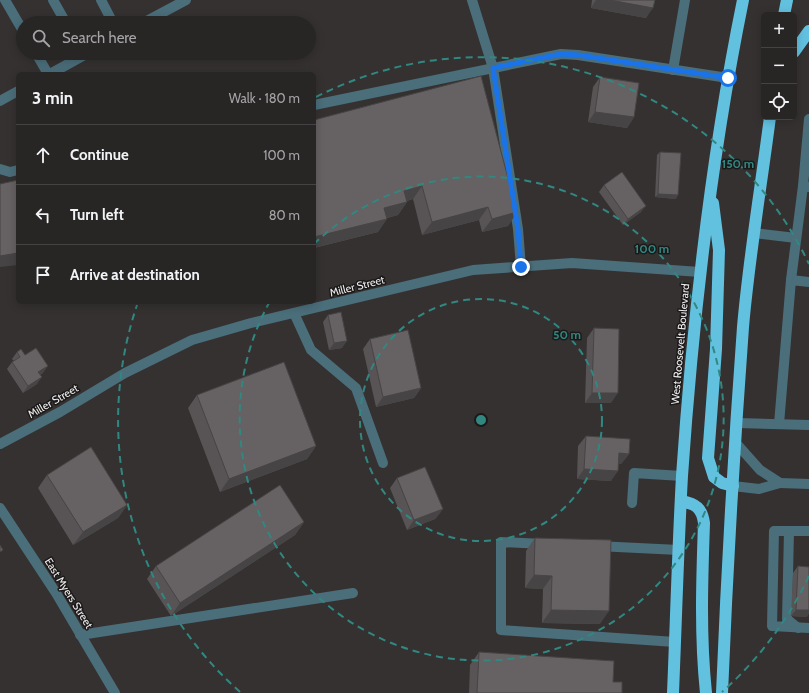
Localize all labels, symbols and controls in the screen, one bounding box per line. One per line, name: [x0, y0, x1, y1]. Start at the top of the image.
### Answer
map controls: [761, 12, 797, 120]
button: +: [761, 12, 797, 48]
search box: [16, 16, 316, 60]
icon: search: [30, 27, 52, 49]
text: Search here: [62, 29, 137, 47]
button: −: [761, 48, 797, 84]
route start: [719, 69, 737, 87]
button: locate: [761, 84, 797, 120]
text: 3 min: [32, 88, 73, 108]
text: Walk · 180 m: [229, 90, 300, 106]
icon: ahead: [32, 144, 54, 166]
text: Continue: [70, 146, 129, 164]
text: 100 m: [263, 147, 300, 163]
text: 150 m: [722, 156, 754, 171]
icon: left: [32, 204, 54, 226]
text: Turn left: [70, 206, 124, 224]
text: 80 m: [269, 207, 300, 223]
text: 100 m: [635, 241, 669, 256]
route end: [512, 258, 530, 276]
icon: arrive: [32, 264, 54, 286]
text: Arrive at destination: [70, 266, 200, 284]
street label: Miller Street: [328, 272, 386, 300]
street label: West Roosevelt Boulevard: [668, 283, 692, 405]
text: 50 m: [553, 327, 581, 342]
street label: Miller Street: [25, 381, 81, 421]
centre of rings: [474, 413, 488, 427]
street label: East Myers Street: [42, 555, 96, 631]

